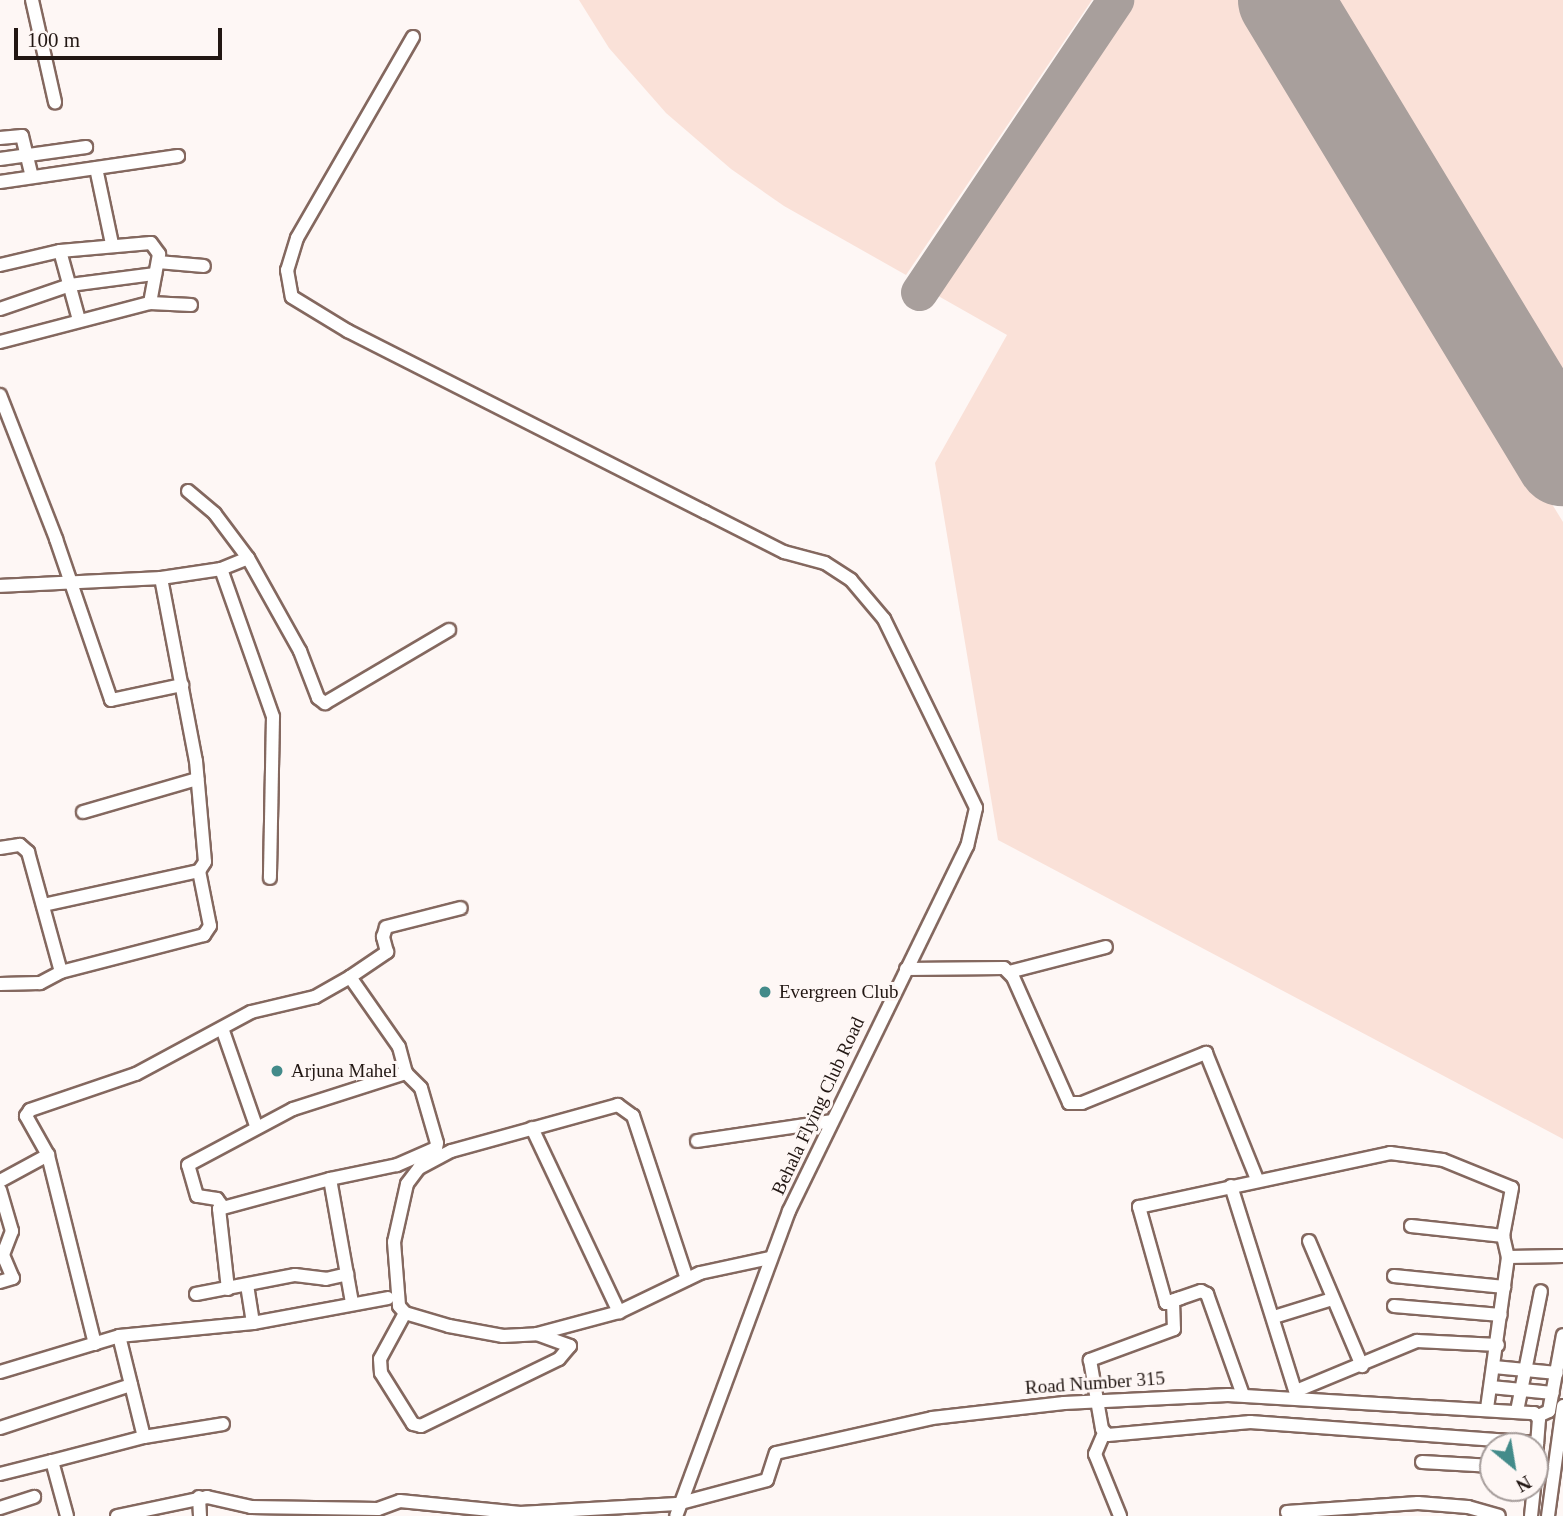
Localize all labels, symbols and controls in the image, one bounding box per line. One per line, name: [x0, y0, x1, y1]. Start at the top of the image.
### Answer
scale bar: [18, 14, 226, 58]
text: 100 m: [27, 28, 80, 52]
place label: Evergreen Club: [779, 981, 898, 1003]
marker: Evergreen Club: [757, 984, 773, 1000]
street label: Behala Flying Club Road: [767, 1013, 869, 1199]
place label: Arjuna Mahel: [291, 1060, 397, 1082]
marker: Arjuna Mahel: [269, 1063, 285, 1079]
street label: Road Number 315: [1024, 1367, 1166, 1399]
north arrow: [1479, 1432, 1549, 1502]
text: N: [1513, 1471, 1535, 1496]

